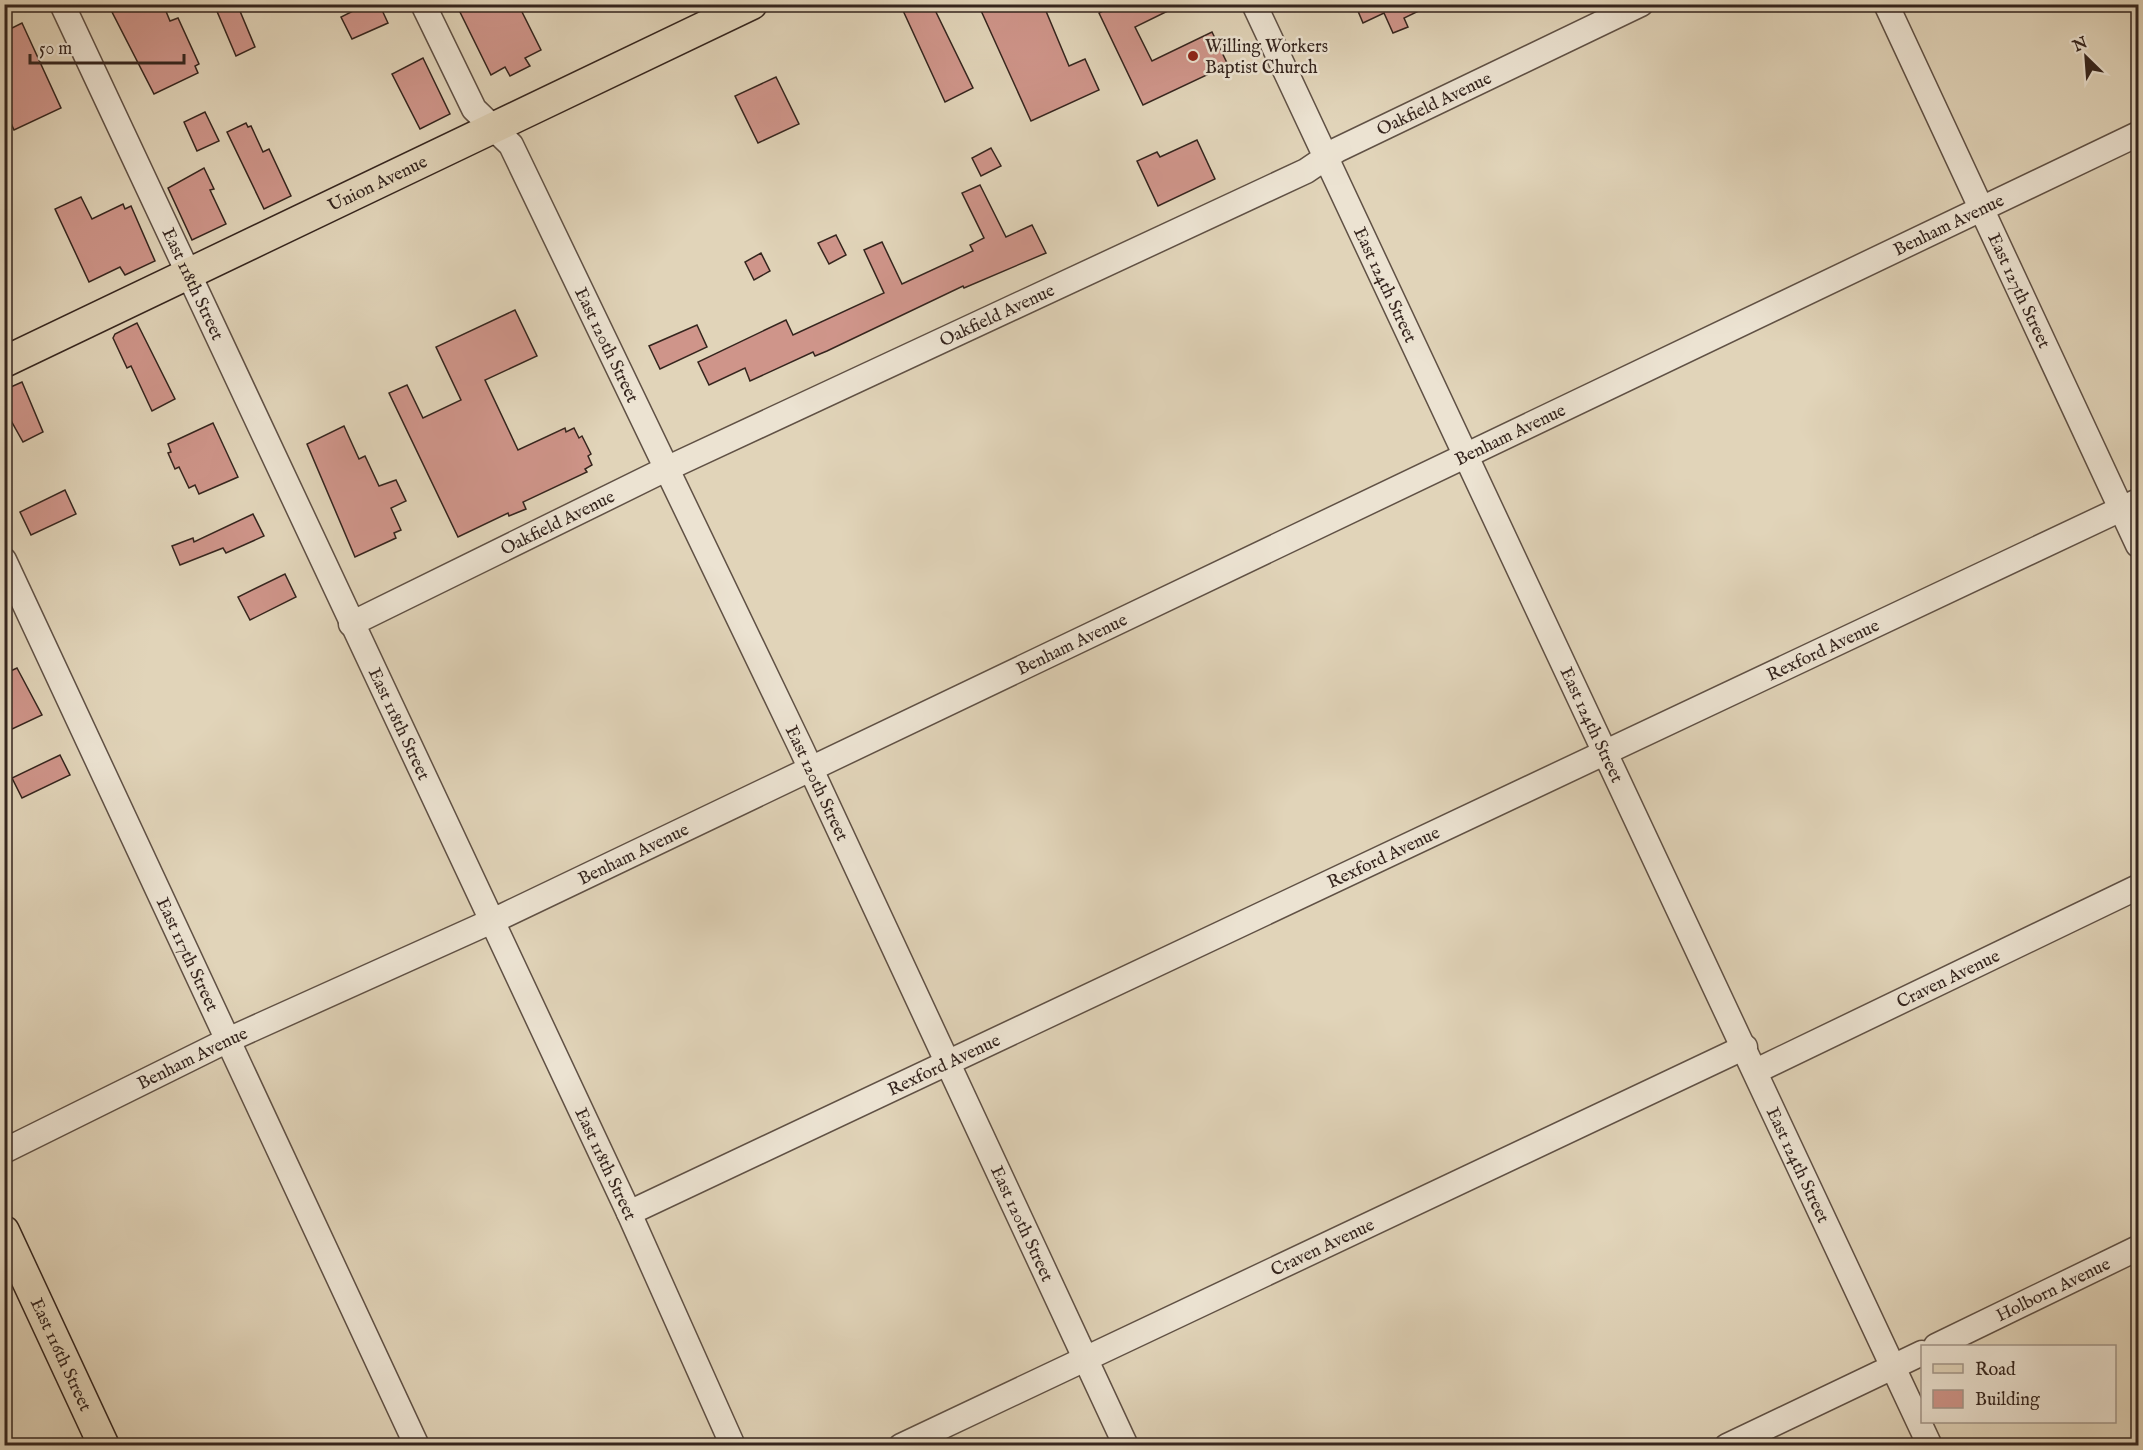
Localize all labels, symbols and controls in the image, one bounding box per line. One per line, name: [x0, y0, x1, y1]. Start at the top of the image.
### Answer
scale bar: [30, 27, 184, 65]
north arrow: [2056, 27, 2116, 87]
text: N: [2069, 33, 2091, 58]
place label: Willing Workers Baptist Church: [1205, 36, 1328, 80]
text: 50 m: [39, 38, 72, 61]
marker: Willing Workers Baptist Church: [1186, 49, 1200, 63]
street label: Oakfield Avenue: [1373, 67, 1496, 142]
street label: Union Avenue: [325, 151, 431, 218]
street label: Benham Avenue: [1890, 190, 2008, 262]
street label: East 118th Street: [156, 224, 228, 344]
street label: East 124th Street: [1347, 224, 1421, 347]
street label: East 127th Street: [1981, 230, 2055, 352]
street label: Oakfield Avenue: [936, 280, 1059, 353]
street label: East 120th Street: [568, 284, 643, 407]
street label: Benham Avenue: [1452, 399, 1570, 472]
street label: Oakfield Avenue: [497, 486, 619, 562]
street label: Benham Avenue: [1013, 609, 1131, 682]
street label: Rexford Avenue: [1763, 615, 1883, 688]
street label: East 118th Street: [362, 664, 434, 784]
street label: East 124th Street: [1554, 664, 1627, 787]
street label: East 120th Street: [779, 722, 853, 845]
street label: Benham Avenue: [575, 819, 693, 891]
street label: Rexford Avenue: [1324, 822, 1444, 895]
street label: East 117th Street: [150, 894, 223, 1016]
street label: Craven Avenue: [1893, 945, 2004, 1015]
street label: Benham Avenue: [134, 1023, 252, 1096]
street label: Rexford Avenue: [884, 1029, 1004, 1102]
street label: East 118th Street: [568, 1104, 641, 1224]
street label: East 124th Street: [1760, 1104, 1834, 1227]
street label: East 120th Street: [984, 1163, 1058, 1286]
street label: Craven Avenue: [1267, 1214, 1378, 1282]
street label: Holborn Avenue: [1993, 1253, 2115, 1328]
street label: East 116th Street: [24, 1295, 96, 1415]
legend: [1921, 1345, 2116, 1423]
text: Road: [1975, 1359, 2016, 1382]
text: Building: [1975, 1389, 2040, 1412]

